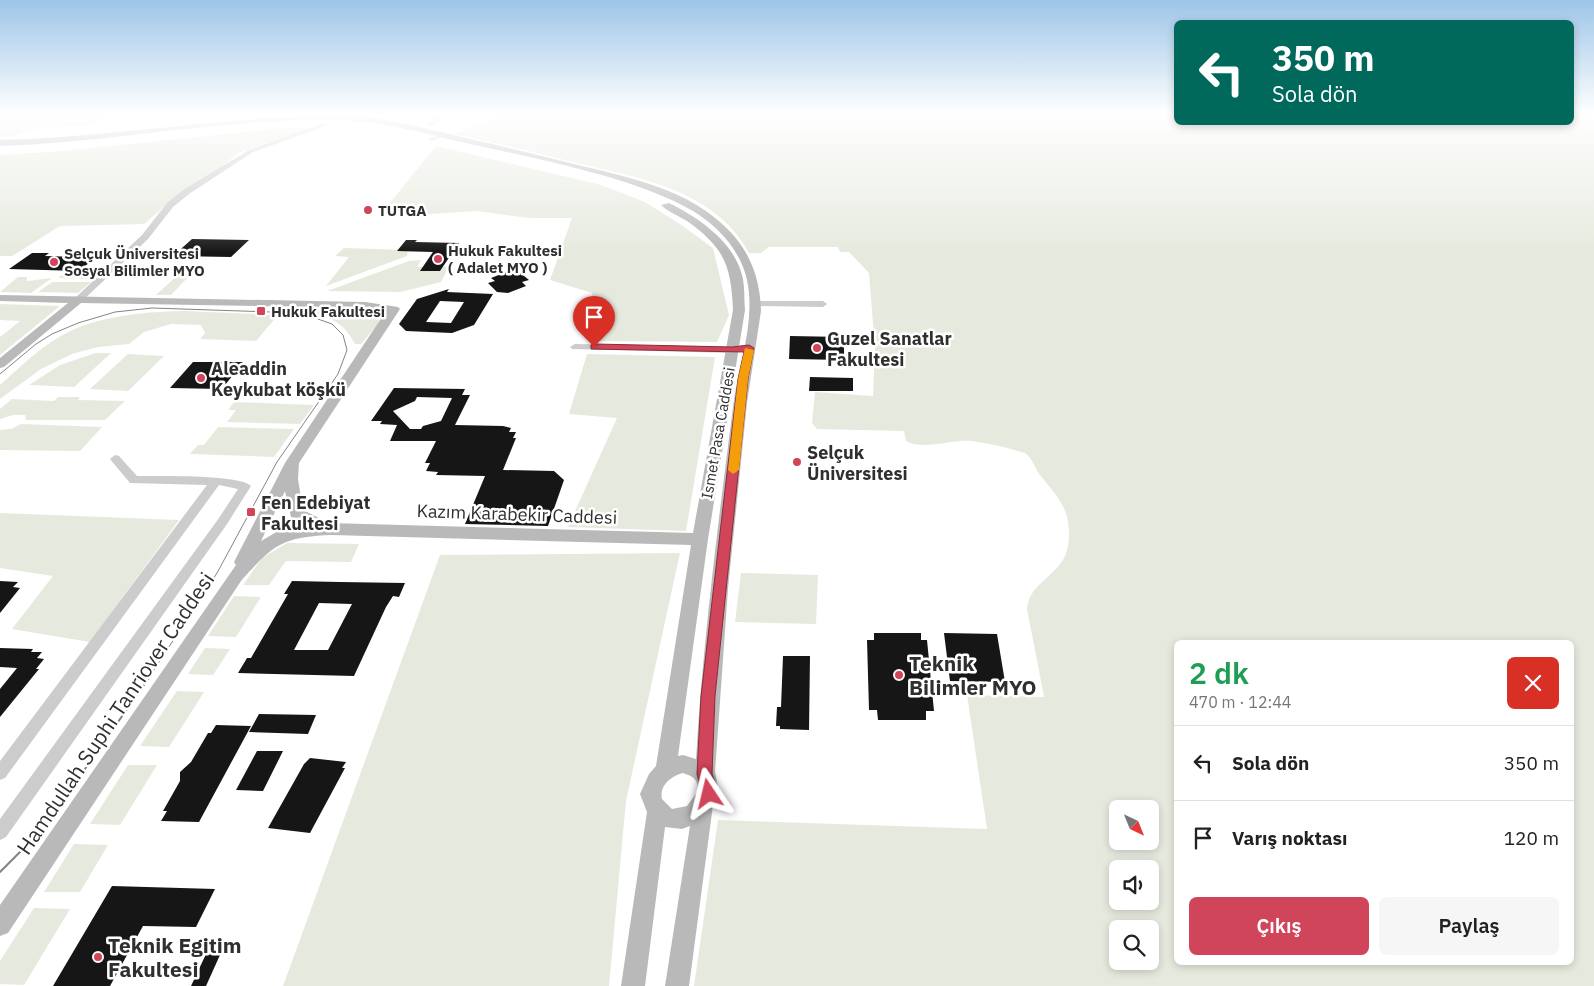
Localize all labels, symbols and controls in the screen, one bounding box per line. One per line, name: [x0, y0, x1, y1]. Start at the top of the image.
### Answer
text: 350 m: [1272, 35, 1375, 81]
icon: left: [1189, 40, 1254, 105]
text: Sola dön: [1272, 79, 1358, 108]
place label: TUTGA: [378, 201, 427, 220]
marker: TUTGA: [362, 204, 374, 216]
place label: Hukuk Fakultesi ( Adalet MYO ): [448, 241, 562, 277]
place label: Selçuk Üniversitesi Sosyal Bilimler MYO: [64, 244, 205, 280]
marker: Hukuk Fakultesi ( Adalet MYO ): [432, 253, 444, 265]
marker: Selçuk Üniversitesi Sosyal Bilimler MYO: [48, 256, 60, 268]
pin: [573, 296, 615, 347]
place label: Hukuk Fakultesi: [271, 302, 385, 321]
icon: arrive: [580, 303, 608, 331]
marker: Hukuk Fakultesi: [255, 305, 267, 317]
place label: Guzel Sanatlar Fakultesi: [827, 327, 952, 371]
marker: Guzel Sanatlar Fakultesi: [811, 342, 823, 354]
place label: Aleaddin Keykubat köşkü: [211, 357, 346, 401]
street label: Ismet Pasa Caddesi: [697, 366, 739, 500]
marker: Aleaddin Keykubat köşkü: [195, 372, 207, 384]
place label: Selçuk Üniversitesi: [807, 441, 908, 485]
marker: Selçuk Üniversitesi: [791, 456, 803, 468]
place label: Fen Edebiyat Fakultesi: [261, 491, 370, 535]
street label: Kazım Karabekir Caddesi: [416, 499, 618, 529]
marker: Fen Edebiyat Fakultesi: [245, 506, 257, 518]
street label: Hamdullah Suphi Tanriover Caddesi: [10, 566, 220, 860]
place label: Teknik Bilimler MYO: [909, 649, 1037, 701]
text: 2 dk: [1189, 653, 1249, 692]
button: close: [1507, 657, 1559, 709]
marker: Teknik Bilimler MYO: [893, 669, 905, 681]
text: 470 m · 12:44: [1189, 692, 1291, 712]
icon: left: [1189, 749, 1217, 777]
text: Sola dön: [1232, 751, 1309, 775]
text: 350 m: [1504, 751, 1559, 775]
position arrow: [682, 767, 734, 819]
north arrow: [1109, 800, 1159, 850]
map controls: [1109, 800, 1159, 970]
icon: arrive: [1189, 824, 1217, 852]
text: Varış noktası: [1232, 826, 1347, 850]
text: 120 m: [1504, 826, 1559, 850]
button: sound: [1109, 860, 1159, 910]
button: Çıkış: [1189, 897, 1369, 955]
button: Paylaş: [1379, 897, 1559, 955]
button: search: [1109, 920, 1159, 970]
place label: Teknik Egitim Fakultesi: [108, 931, 241, 983]
marker: Teknik Egitim Fakultesi: [92, 951, 104, 963]

